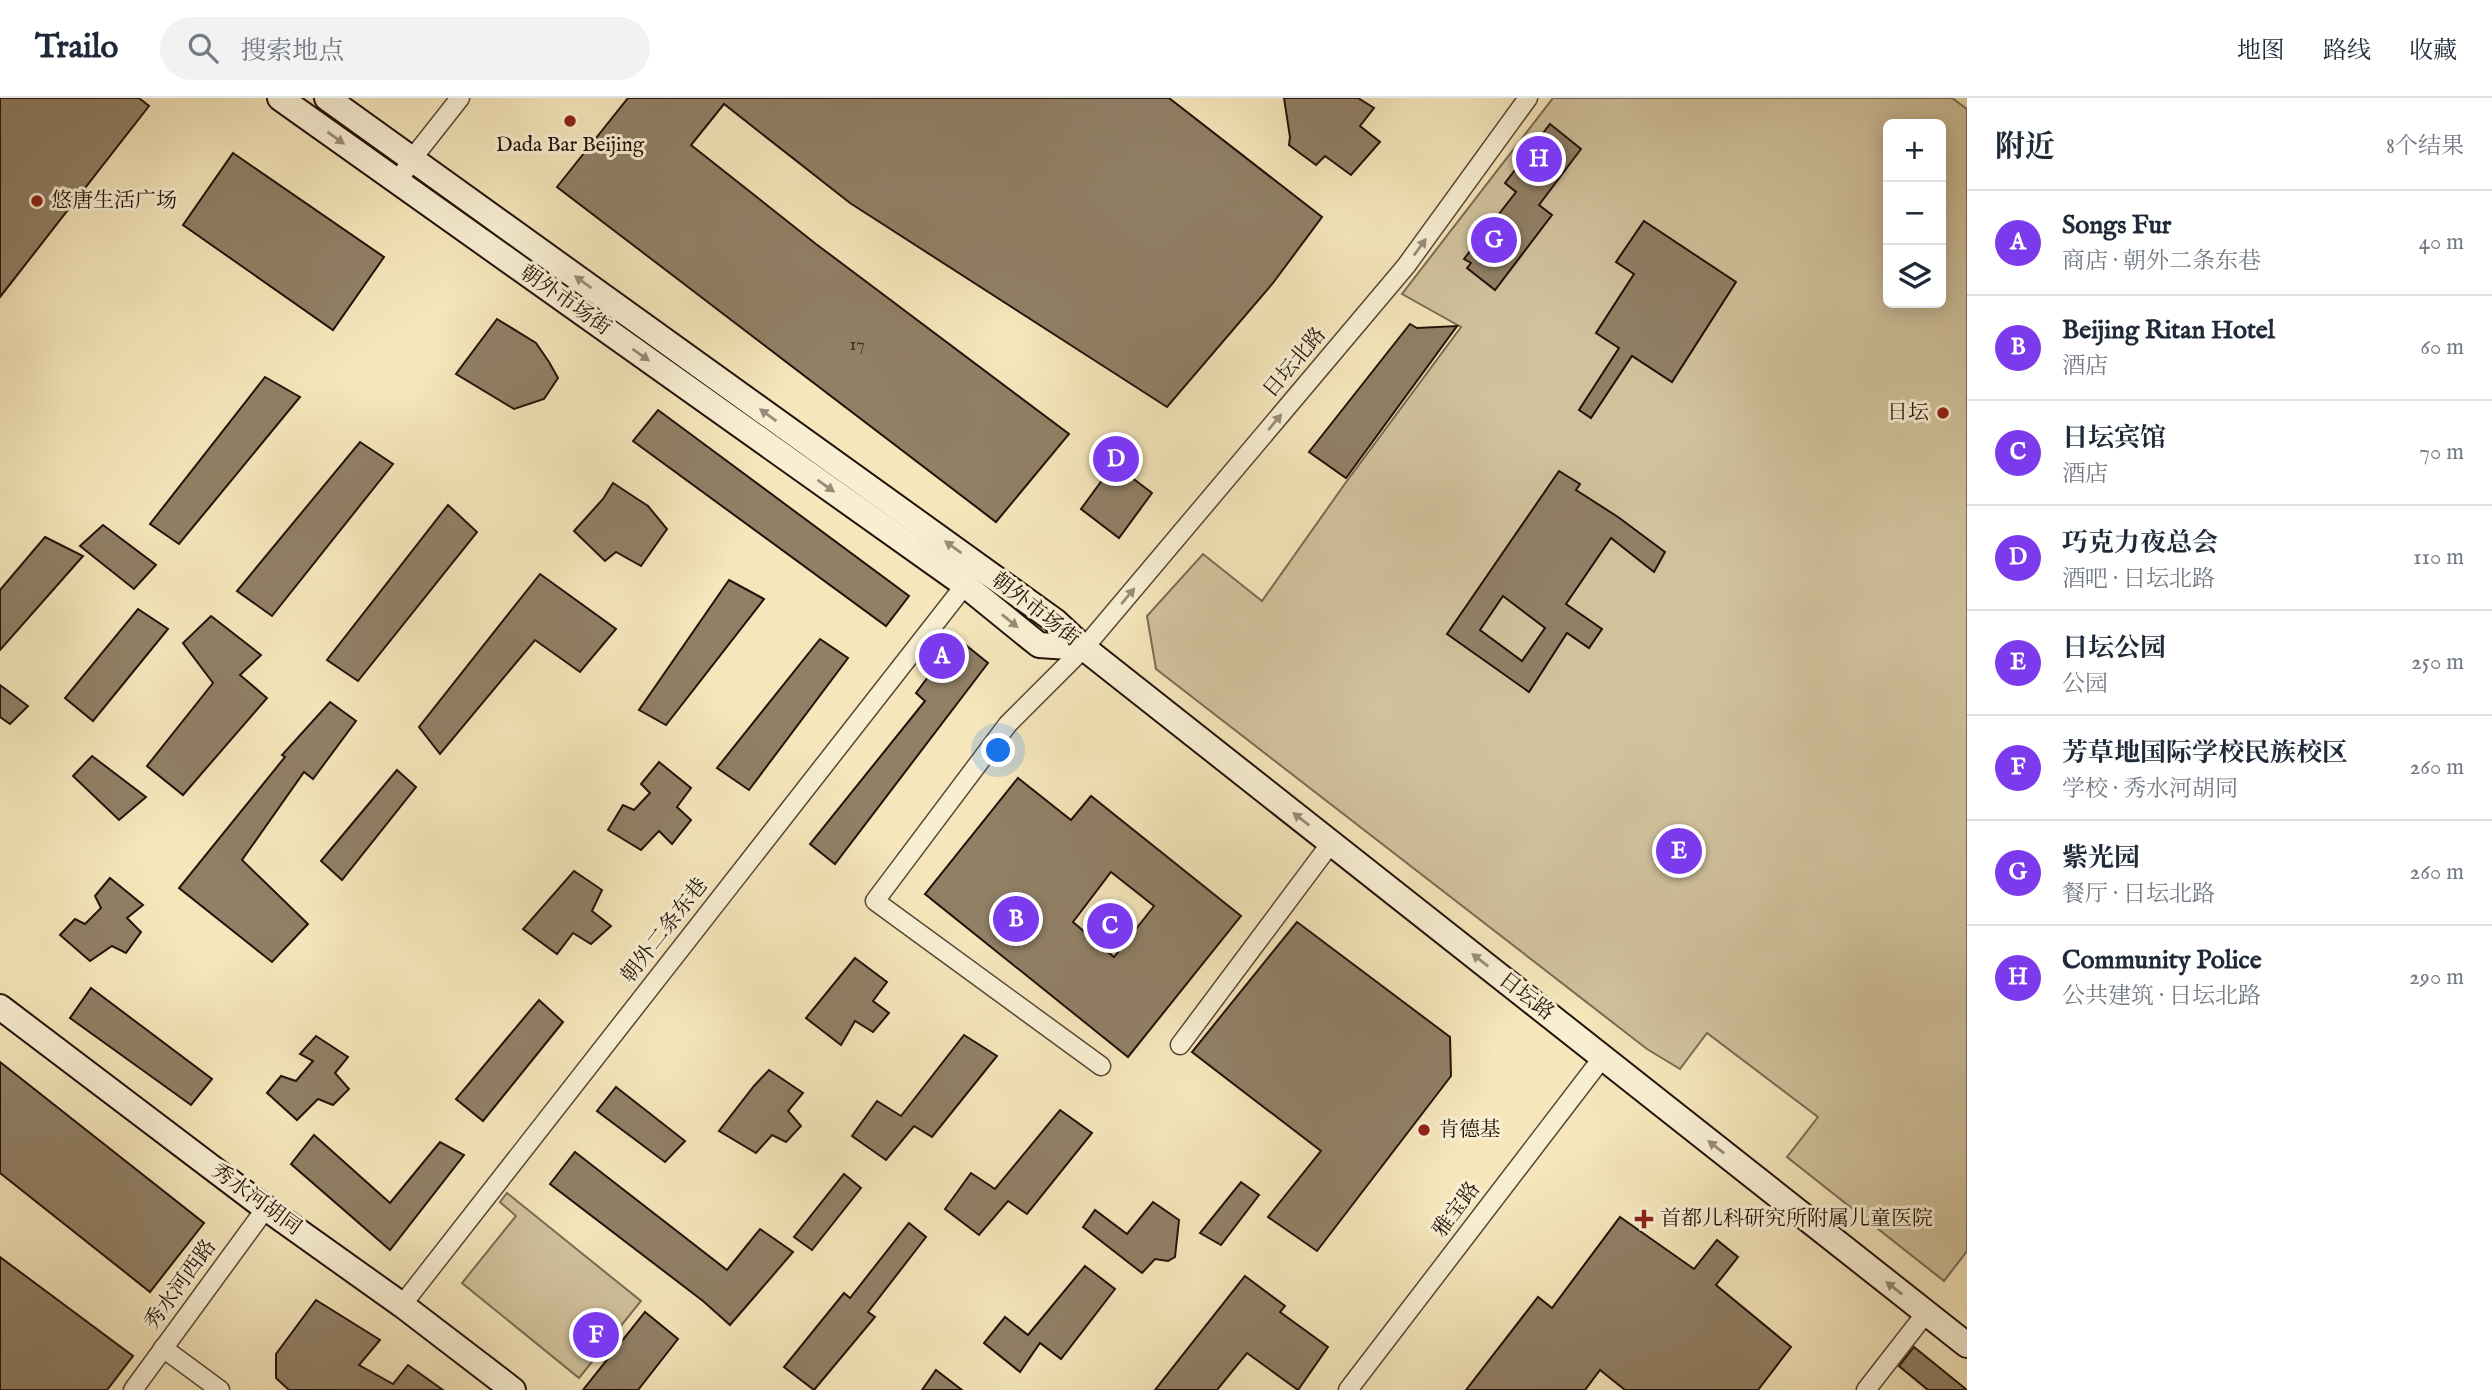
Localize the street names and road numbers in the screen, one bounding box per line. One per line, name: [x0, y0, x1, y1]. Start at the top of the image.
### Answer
street label: 朝外市场街: [514, 260, 616, 342]
street label: 日坛北路: [1258, 322, 1332, 404]
street label: 朝外市场街: [985, 567, 1085, 653]
street label: 朝外二条东巷: [616, 873, 714, 989]
street label: 日坛路: [1493, 967, 1559, 1027]
street label: 秀水河胡同: [206, 1158, 306, 1242]
street label: 雅宝路: [1427, 1177, 1487, 1243]
street label: 秀水河西路: [139, 1235, 223, 1335]

